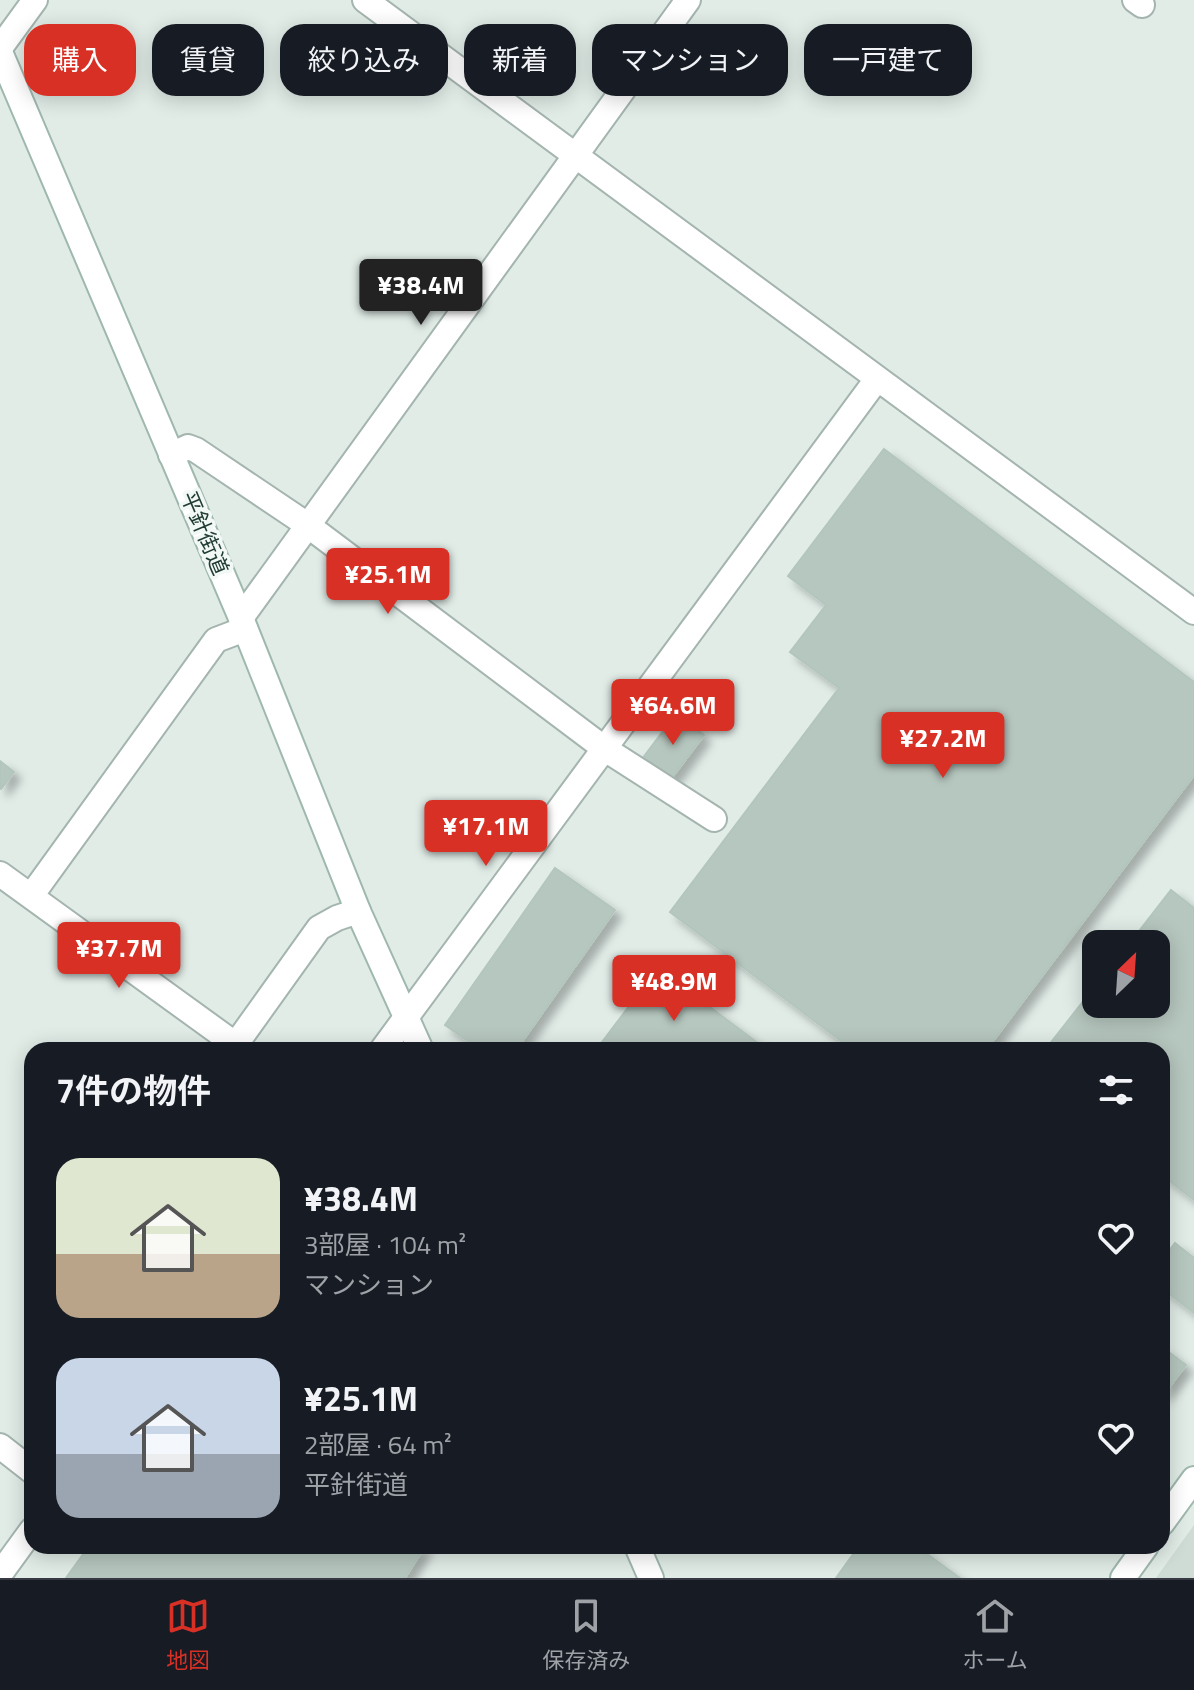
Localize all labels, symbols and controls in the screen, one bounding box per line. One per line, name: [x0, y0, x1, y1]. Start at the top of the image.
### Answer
chip: 購入: [24, 24, 136, 96]
chip: 賃貸: [152, 24, 264, 96]
chip: 絞り込み: [280, 24, 448, 96]
chip: 新着: [464, 24, 576, 96]
chip: マンション: [592, 24, 788, 96]
chip: 一戸建て: [804, 24, 972, 96]
pin: ¥38.4M: [356, 259, 486, 327]
text: ¥38.4M: [377, 265, 465, 304]
street label: 平針街道: [172, 486, 238, 580]
pin: ¥25.1M: [323, 548, 453, 616]
text: ¥25.1M: [344, 554, 432, 593]
pin: ¥64.6M: [608, 679, 738, 747]
text: ¥64.6M: [629, 685, 717, 724]
pin: ¥27.2M: [878, 712, 1008, 780]
text: ¥27.2M: [899, 718, 987, 757]
pin: ¥17.1M: [421, 800, 551, 868]
text: ¥17.1M: [442, 806, 530, 845]
pin: ¥37.7M: [54, 922, 184, 990]
text: ¥37.7M: [75, 928, 163, 967]
north arrow: [1082, 930, 1170, 1018]
map controls: [1082, 930, 1170, 1018]
pin: ¥48.9M: [609, 955, 739, 1023]
text: ¥48.9M: [630, 961, 718, 1000]
text: 7件の物件: [56, 1064, 211, 1116]
icon: filters: [1094, 1068, 1138, 1112]
text: ¥38.4M: [304, 1172, 418, 1224]
icon: home: [120, 1190, 216, 1286]
icon: heart: [1094, 1216, 1138, 1260]
text: 3部屋 · 104 m²: [304, 1225, 466, 1264]
text: マンション: [304, 1265, 434, 1304]
text: ¥25.1M: [304, 1372, 418, 1424]
icon: home: [120, 1390, 216, 1486]
icon: heart: [1094, 1416, 1138, 1460]
text: 2部屋 · 64 m²: [304, 1425, 452, 1464]
text: 平針街道: [304, 1465, 408, 1504]
tab: 地図: [166, 1594, 210, 1677]
tab: 保存済み: [542, 1594, 630, 1677]
tab: ホーム: [963, 1594, 1028, 1677]

